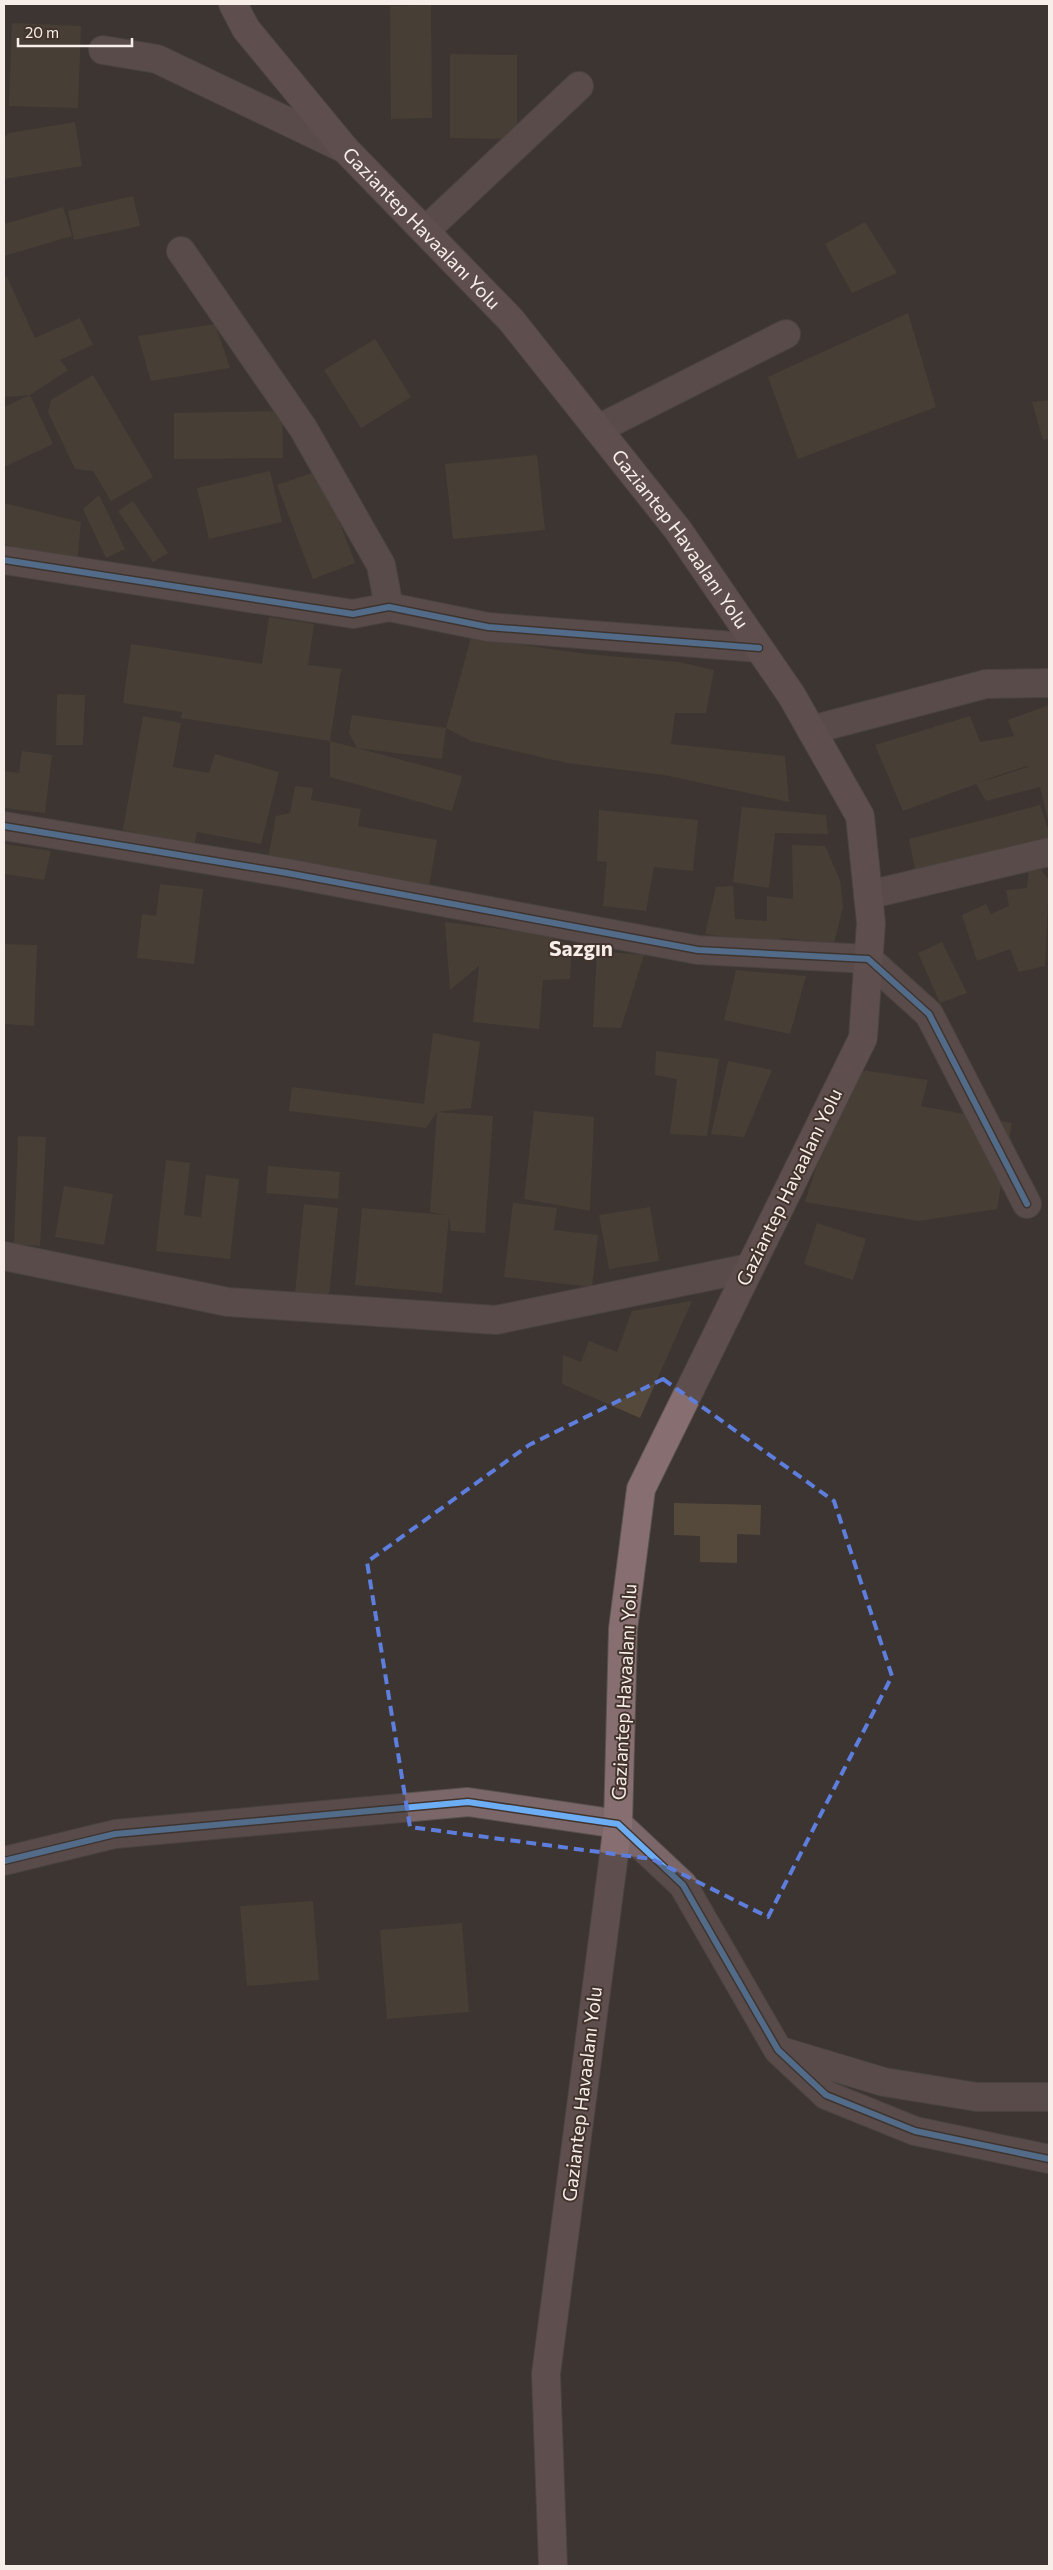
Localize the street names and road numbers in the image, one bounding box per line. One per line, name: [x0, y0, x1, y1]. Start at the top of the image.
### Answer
street label: Gaziantep Havaalanı Yolu: [338, 142, 506, 314]
street label: Gaziantep Havaalanı Yolu: [607, 444, 754, 633]
street label: Gaziantep Havaalanı Yolu: [731, 1084, 846, 1289]
street label: Gaziantep Havaalanı Yolu: [606, 1583, 641, 1801]
street label: Gaziantep Havaalanı Yolu: [557, 1985, 606, 2203]

